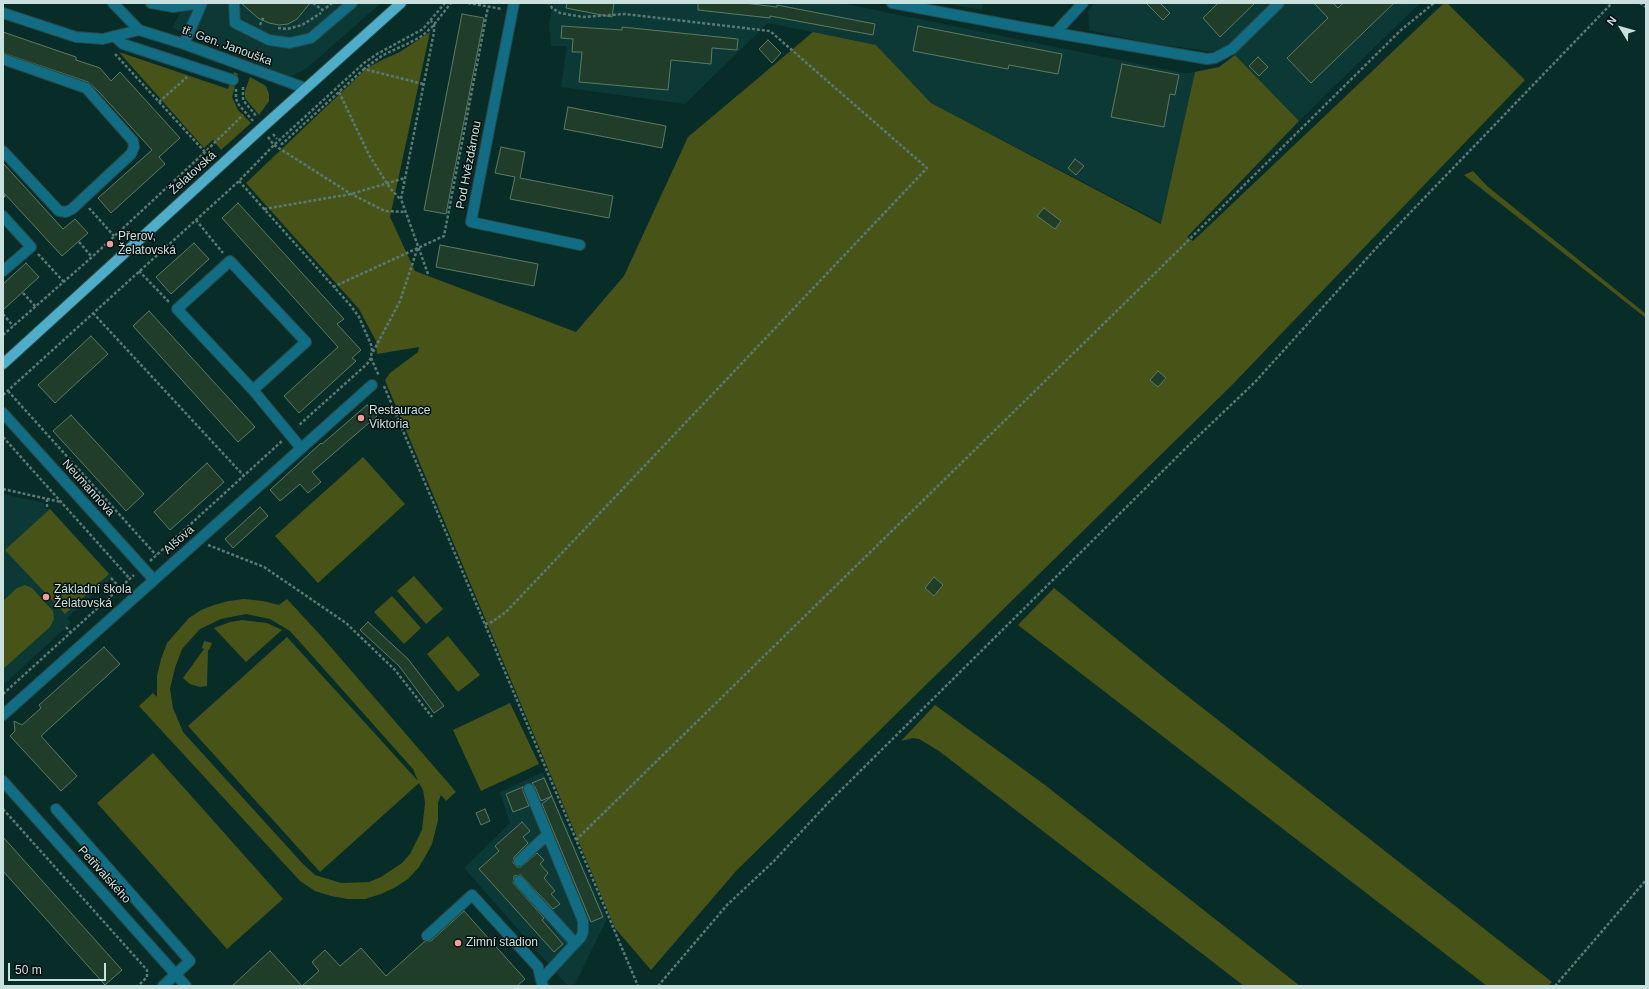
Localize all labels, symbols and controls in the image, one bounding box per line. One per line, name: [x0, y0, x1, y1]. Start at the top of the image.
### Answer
north arrow: [1601, 8, 1641, 48]
text: N: [1604, 14, 1619, 28]
street label: tř. Gen. Janouška: [180, 23, 274, 69]
street label: Pod Hvězdárnou: [453, 120, 485, 210]
street label: Želatovská: [167, 148, 219, 198]
place label: Přerov, Želatovská: [118, 230, 176, 258]
marker: Přerov, Želatovská: [105, 239, 115, 249]
place label: Restaurace Viktoria: [369, 404, 430, 432]
marker: Restaurace Viktoria: [356, 413, 366, 423]
street label: Neumannova: [59, 457, 117, 519]
street label: Alšova: [161, 523, 197, 557]
place label: Základní škola Želatovská: [54, 583, 131, 611]
marker: Základní škola Želatovská: [41, 592, 51, 602]
street label: Petřivalského: [75, 843, 133, 907]
place label: Zimní stadion: [466, 936, 538, 950]
marker: Zimní stadion: [453, 938, 463, 948]
scale bar: [10, 955, 108, 981]
text: 50 m: [15, 963, 42, 977]

